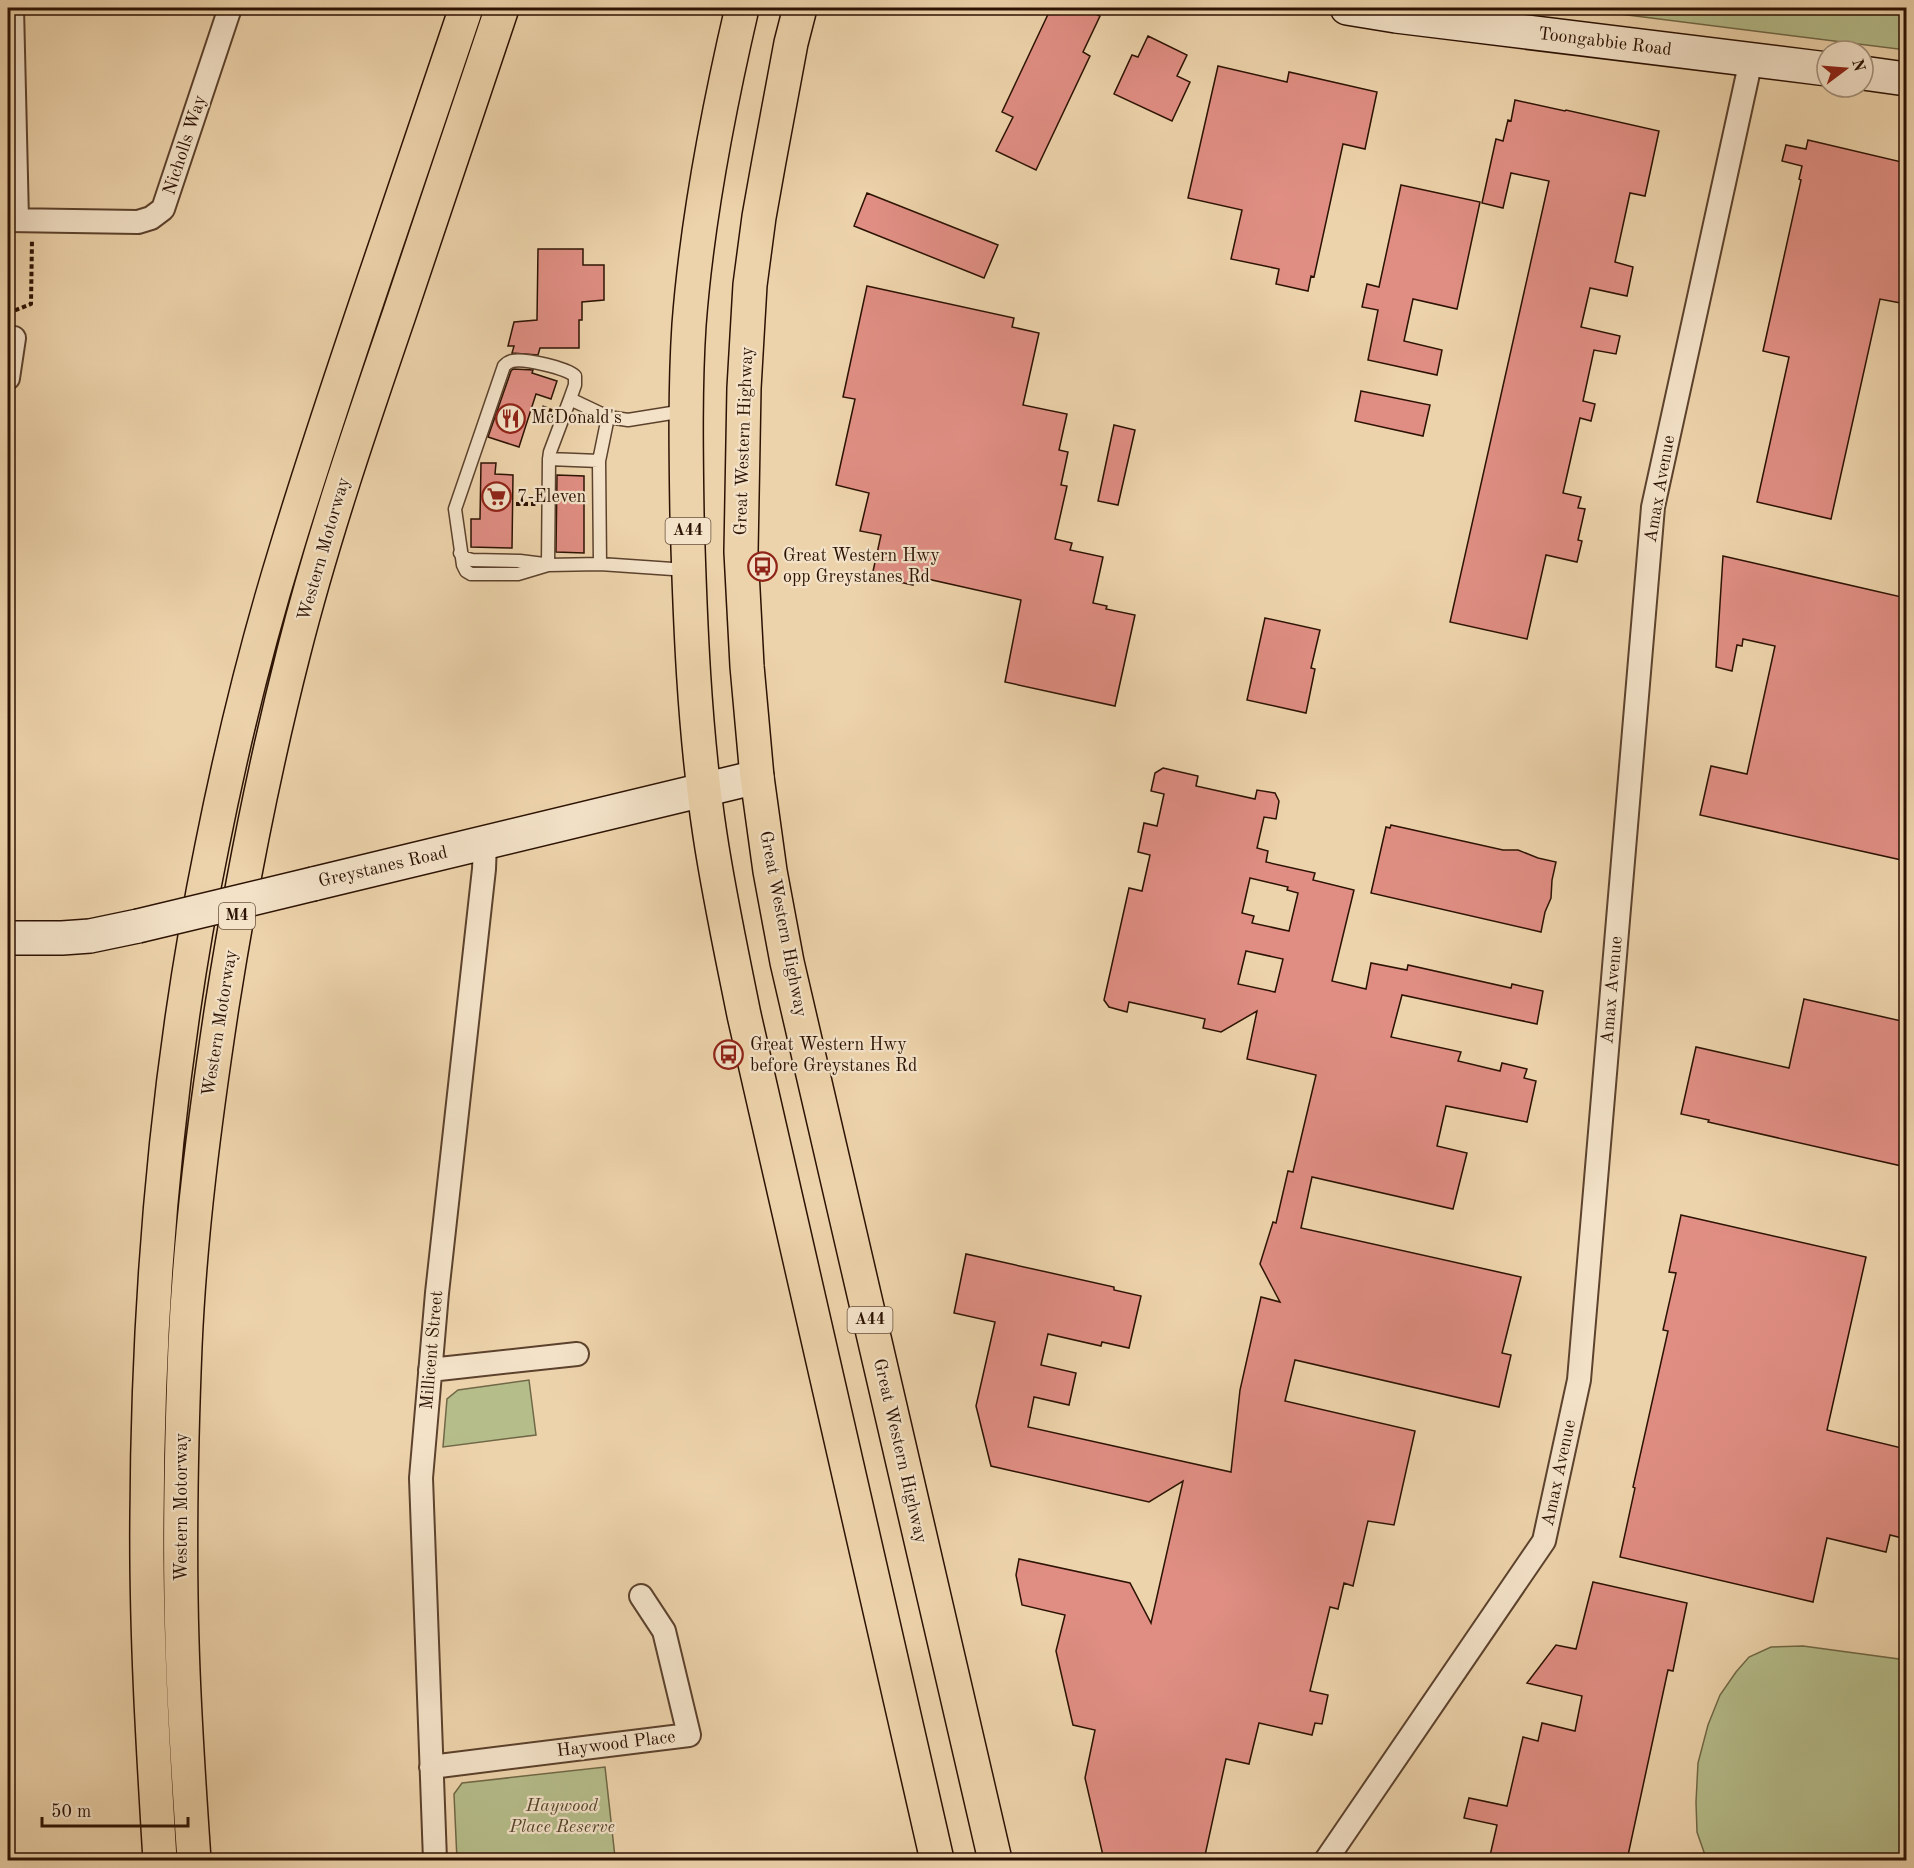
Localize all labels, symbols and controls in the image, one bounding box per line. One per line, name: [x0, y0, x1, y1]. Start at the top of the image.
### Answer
street label: Toongabbie Road: [1537, 25, 1673, 59]
north arrow: [1815, 39, 1875, 99]
text: N: [1848, 57, 1867, 74]
street label: Nicholls Way: [160, 92, 210, 197]
street label: Great Western Highway: [732, 346, 756, 536]
restaurant icon: McDonald's: [494, 402, 526, 434]
place label: McDonald's: [531, 409, 622, 427]
street label: Amax Avenue: [1642, 434, 1678, 544]
street label: Western Motorway: [295, 475, 353, 623]
supermarket icon: 7-Eleven: [480, 481, 512, 513]
place label: 7-Eleven: [517, 488, 587, 506]
road number: A44: [666, 518, 710, 544]
place label: Great Western Hwy opp Greystanes Rd: [783, 547, 940, 586]
bus stop icon: Great Western Hwy opp Greystanes Rd: [746, 550, 778, 582]
street label: Great Western Highway: [756, 829, 810, 1019]
street label: Greystanes Road: [317, 843, 449, 891]
road number: M4: [219, 903, 255, 929]
street label: Amax Avenue: [1598, 935, 1626, 1045]
street label: Western Motorway: [199, 948, 241, 1098]
place label: Great Western Hwy before Greystanes Rd: [750, 1036, 917, 1075]
bus stop icon: Great Western Hwy before Greystanes Rd: [713, 1039, 745, 1071]
street label: Millicent Street: [418, 1290, 446, 1410]
road number: A44: [848, 1307, 892, 1333]
street label: Great Western Highway: [870, 1357, 930, 1546]
street label: Amax Avenue: [1539, 1418, 1579, 1528]
street label: Western Motorway: [173, 1432, 191, 1581]
street label: Haywood Place: [555, 1728, 677, 1760]
scale bar: [42, 1790, 188, 1828]
park label: Haywood Place Reserve: [508, 1797, 615, 1836]
text: 50 m: [51, 1803, 91, 1821]

